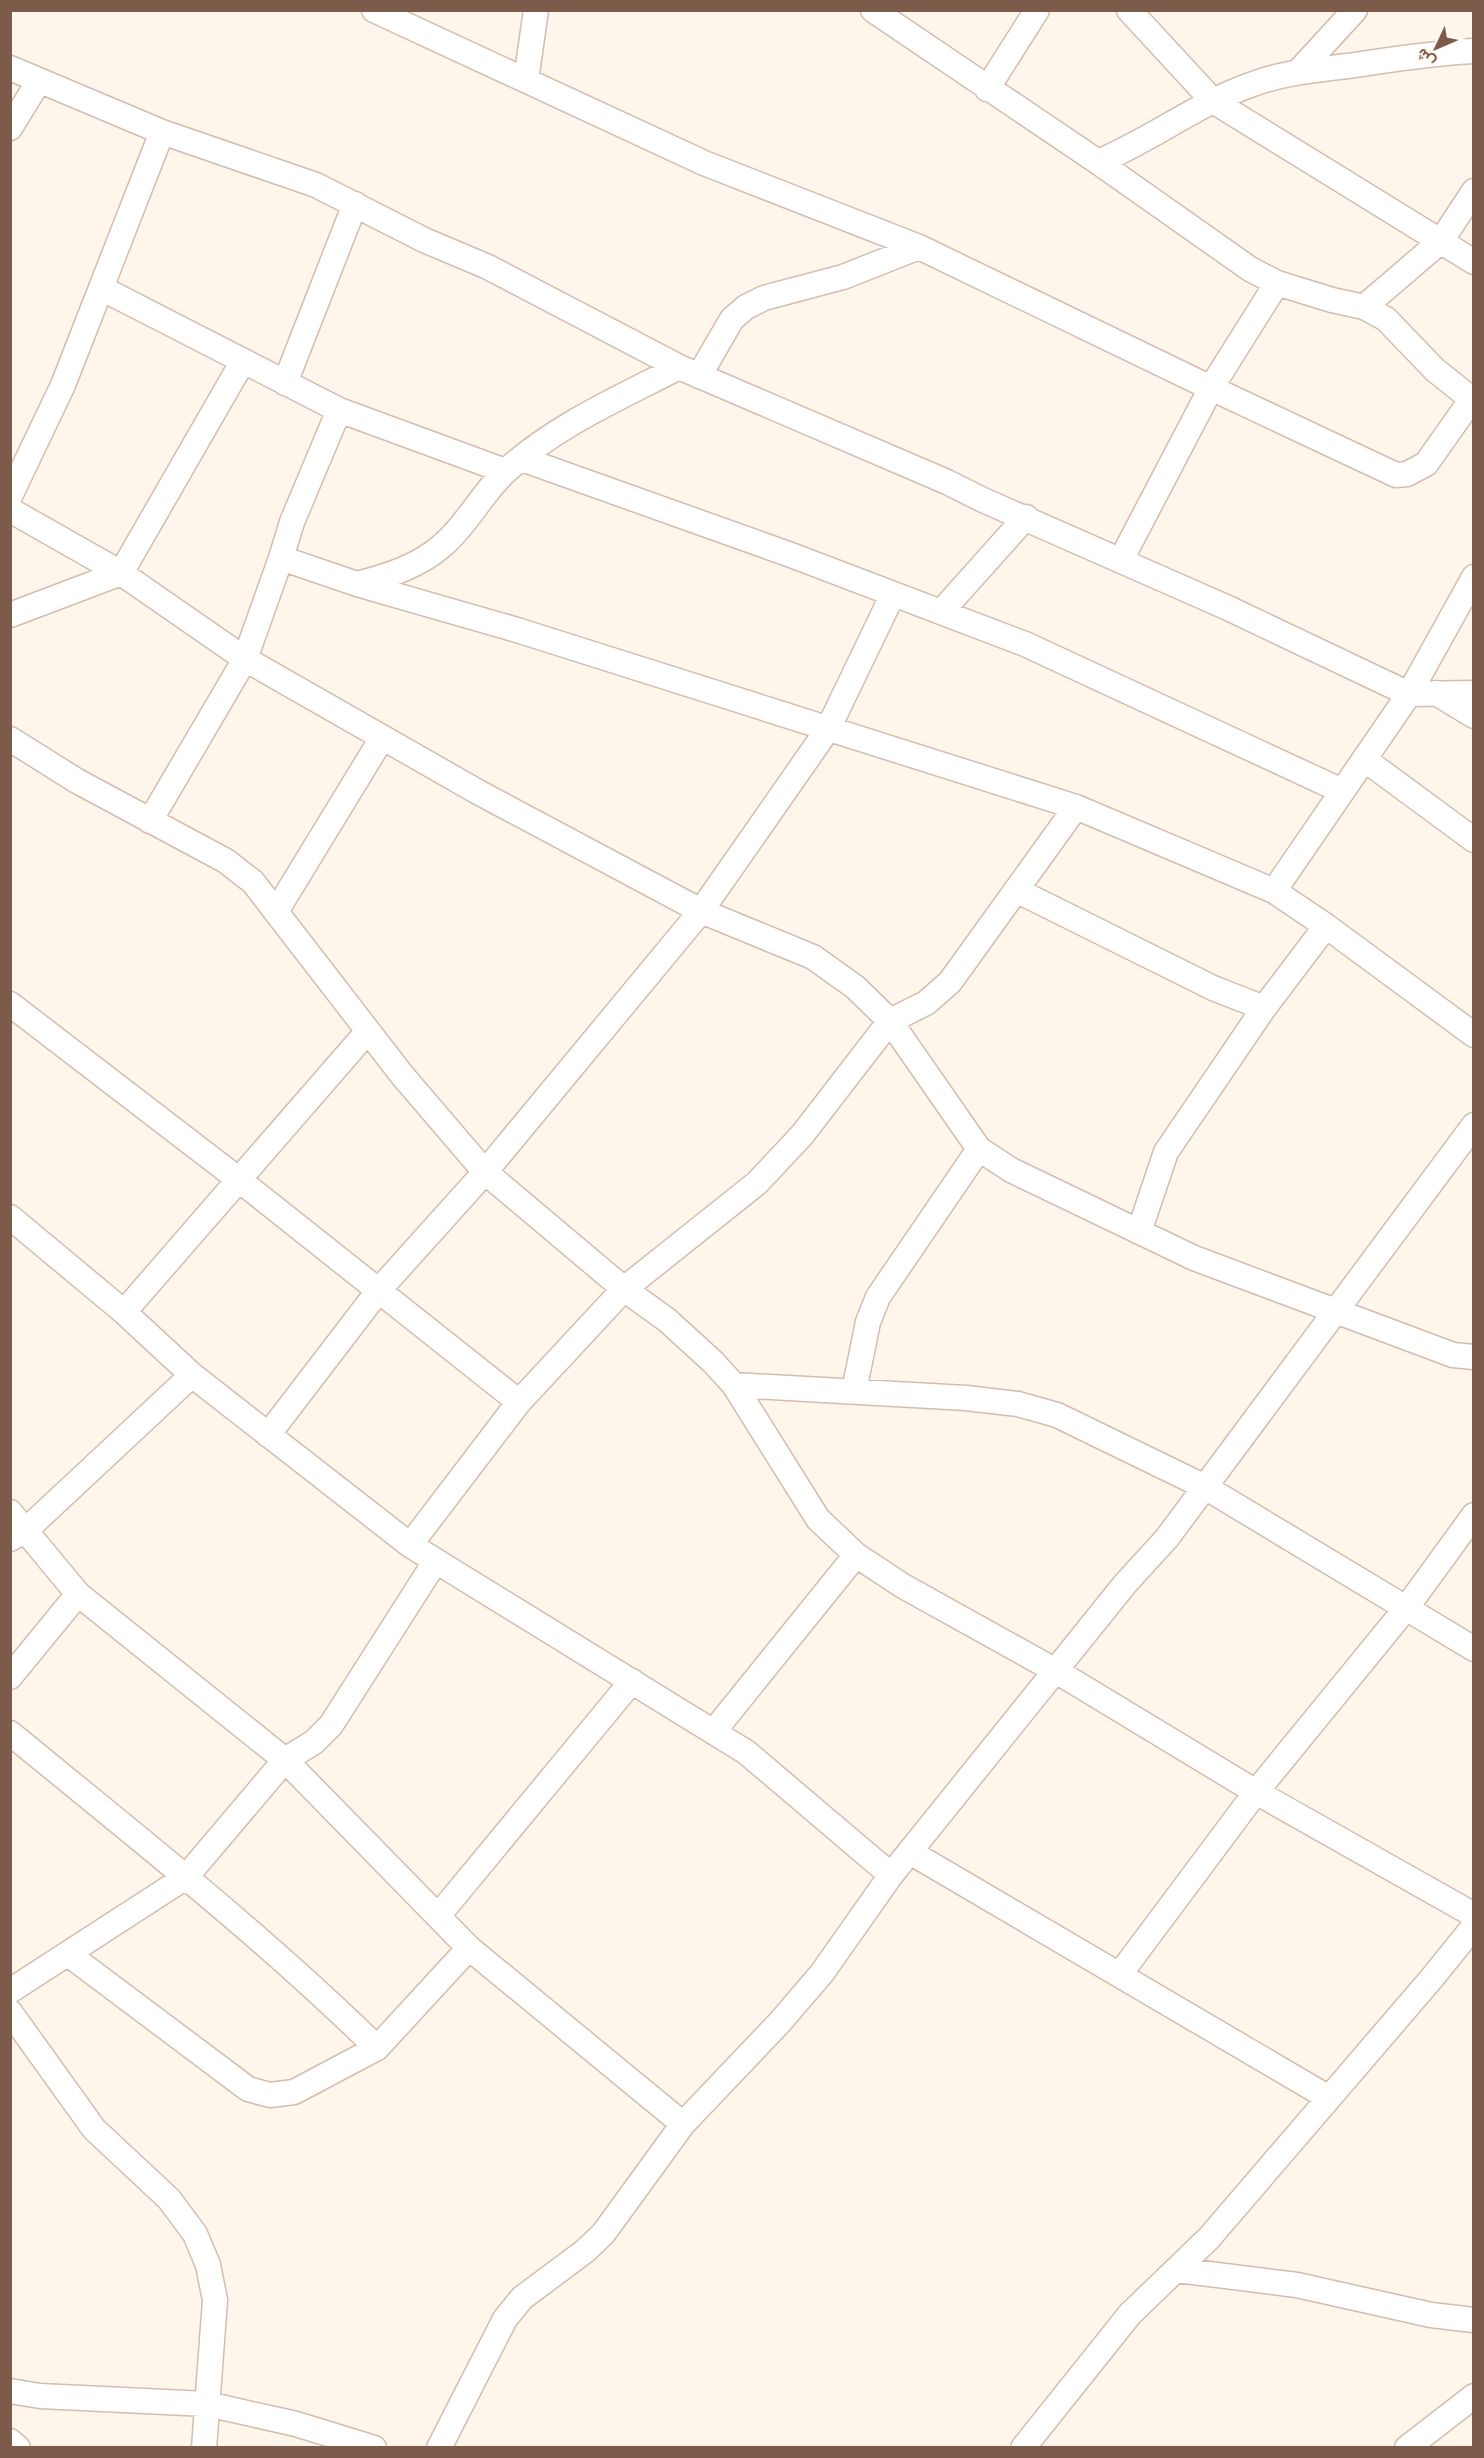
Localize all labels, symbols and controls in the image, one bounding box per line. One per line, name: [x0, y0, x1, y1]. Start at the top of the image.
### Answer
north arrow: [1406, 18, 1466, 78]
text: ش: [1411, 45, 1439, 72]

